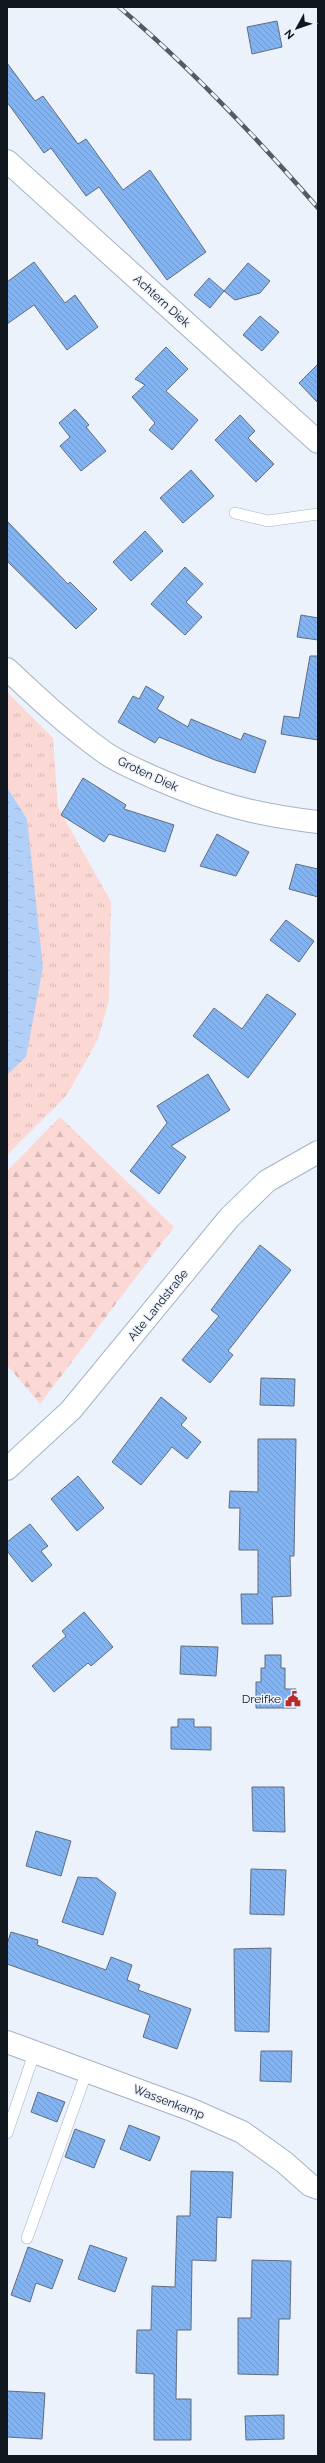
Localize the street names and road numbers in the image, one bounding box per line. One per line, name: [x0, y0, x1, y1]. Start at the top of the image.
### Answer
street label: Achtern Diek: [131, 272, 194, 330]
street label: Groten Diek: [115, 754, 181, 794]
street label: Alte Landstraße: [125, 1267, 191, 1343]
street label: Wassenkamp: [131, 2082, 207, 2122]

